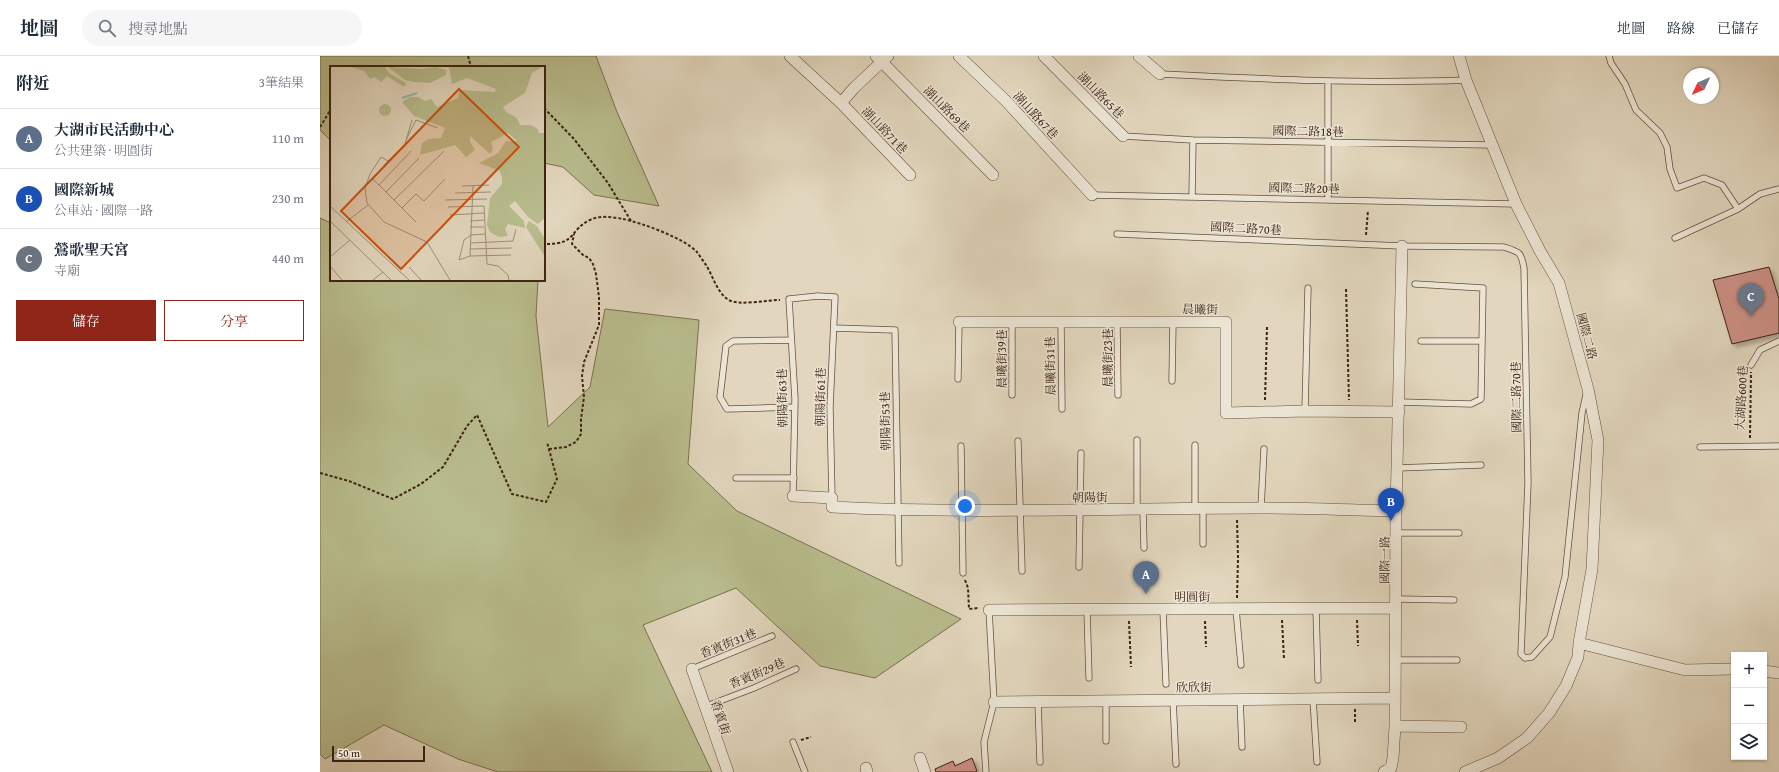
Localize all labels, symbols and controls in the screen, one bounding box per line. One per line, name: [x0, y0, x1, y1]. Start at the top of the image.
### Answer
search box: [82, 10, 362, 46]
text: 地圖: [20, 14, 58, 42]
icon: search: [96, 17, 118, 39]
text: 搜尋地點: [128, 18, 188, 39]
text: 地圖: [1617, 18, 1645, 38]
text: 路線: [1667, 18, 1695, 38]
text: 已儲存: [1717, 18, 1759, 38]
inset map: [330, 66, 545, 281]
street label: 湖山路65巷: [1074, 68, 1128, 122]
north arrow: [1683, 68, 1719, 104]
text: 附近: [16, 70, 50, 95]
text: 3筆結果: [259, 73, 304, 92]
street label: 湖山路69巷: [920, 82, 974, 136]
street label: 湖山路67巷: [1009, 87, 1063, 143]
street label: 湖山路71巷: [858, 103, 912, 157]
text: 大湖市民活動中心: [54, 119, 174, 140]
street label: 國際二路18巷: [1272, 122, 1344, 140]
text: A: [25, 129, 33, 148]
text: 110 m: [272, 129, 304, 148]
text: 公共建築 · 明圓街: [54, 141, 153, 160]
text: 國際新城: [54, 179, 114, 200]
street label: 國際二路20巷: [1268, 179, 1340, 197]
text: B: [25, 189, 33, 208]
text: 230 m: [272, 189, 304, 208]
text: 公車站 · 國際一路: [54, 201, 153, 220]
street label: 國際二路70巷: [1210, 218, 1282, 238]
text: 鶯歌聖天宮: [54, 239, 129, 260]
text: C: [25, 249, 33, 268]
text: 440 m: [272, 249, 304, 268]
text: 寺廟: [54, 261, 80, 280]
pin: C: [1738, 283, 1764, 316]
button: 儲存: [16, 300, 156, 341]
button: 分享: [164, 300, 304, 341]
street label: 晨曦街: [1182, 300, 1219, 318]
street label: 國際二路: [1573, 311, 1601, 361]
street label: 晨曦街23巷: [1099, 328, 1116, 388]
street label: 晨曦街39巷: [993, 329, 1010, 389]
street label: 晨曦街31巷: [1041, 336, 1059, 396]
street label: 國際二路70巷: [1507, 361, 1525, 433]
street label: 大湖路600巷: [1731, 365, 1751, 431]
street label: 朝陽街61巷: [811, 367, 829, 427]
street label: 朝陽街63巷: [773, 368, 791, 428]
street label: 朝陽街53巷: [876, 391, 894, 451]
street label: 朝陽街: [1072, 488, 1109, 506]
pin: B: [1378, 488, 1404, 521]
your location: [955, 496, 975, 516]
street label: 國際一路: [1376, 536, 1393, 584]
pin: A: [1133, 561, 1159, 594]
street label: 明圓街: [1174, 588, 1211, 605]
street label: 香賓街31巷: [697, 624, 759, 662]
map controls: [1731, 652, 1767, 760]
button: +: [1731, 652, 1767, 688]
street label: 香賓街29巷: [726, 654, 788, 692]
street label: 欣欣街: [1176, 678, 1213, 696]
button: −: [1731, 688, 1767, 724]
street label: 香賓街: [707, 697, 735, 738]
button: layers: [1731, 724, 1767, 760]
scale bar: [332, 744, 425, 763]
text: 50 m: [338, 745, 360, 761]

